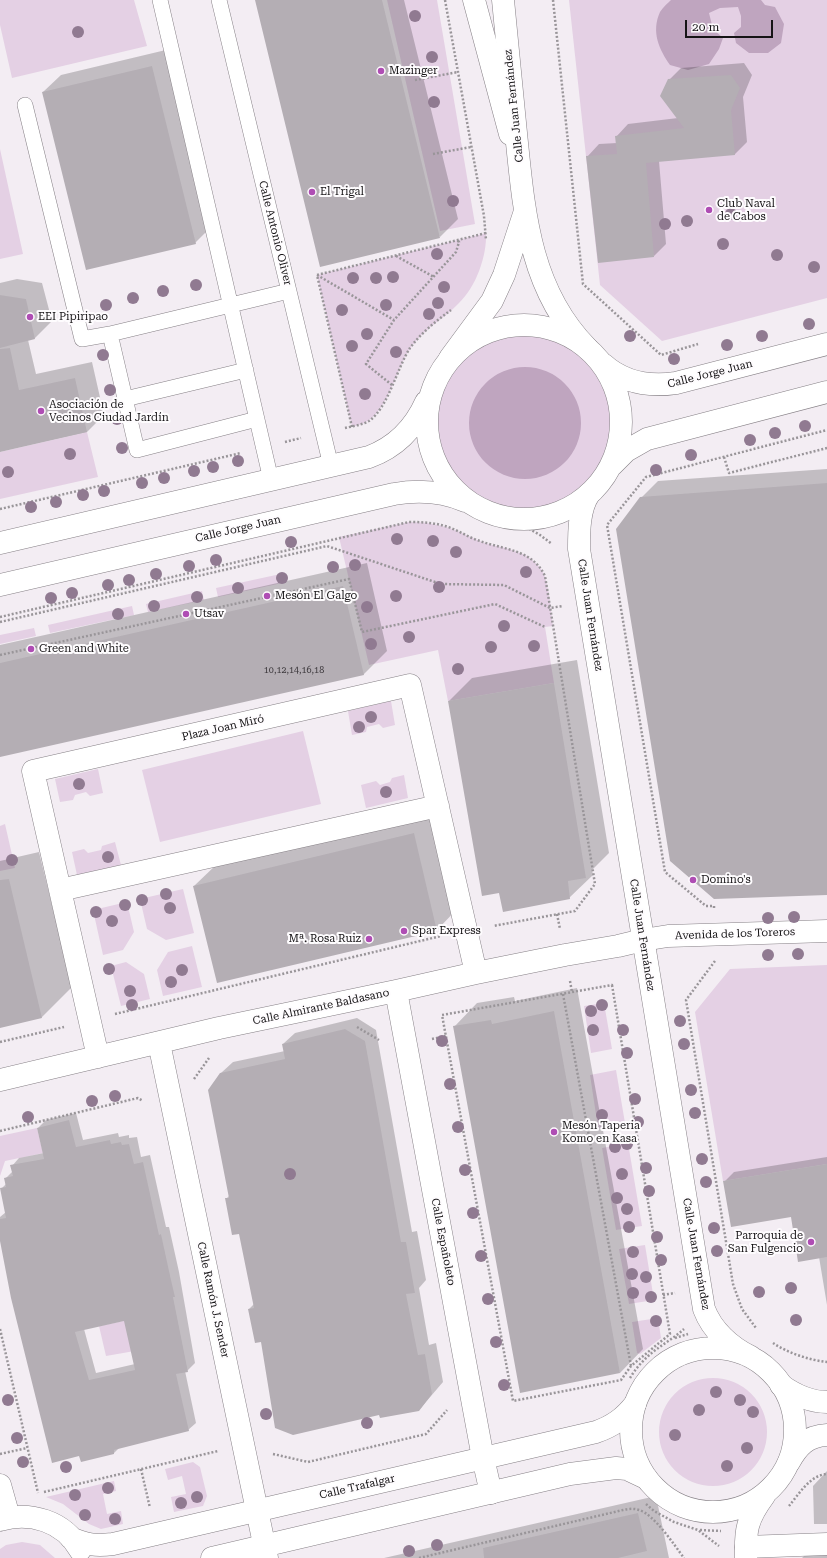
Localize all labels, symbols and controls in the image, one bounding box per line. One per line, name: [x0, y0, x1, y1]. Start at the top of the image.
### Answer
scale bar: [687, 12, 775, 38]
text: 20 m: [692, 20, 719, 34]
street label: Calle Juan Fernández: [502, 49, 526, 163]
place label: Mazinger: [389, 64, 438, 78]
marker: Mazinger: [376, 66, 386, 76]
street label: Calle Antonio Oliver: [256, 179, 294, 287]
place label: El Trigal: [320, 185, 364, 199]
marker: El Trigal: [307, 187, 317, 197]
place label: Club Naval de Cabos: [717, 197, 775, 223]
marker: Club Naval de Cabos: [704, 205, 714, 215]
place label: EEI Pipiripao: [38, 310, 108, 324]
marker: EEI Pipiripao: [25, 312, 35, 322]
street label: Calle Jorge Juan: [666, 357, 754, 391]
place label: Asociación de Vecinos Ciudad Jardín: [49, 398, 169, 424]
marker: Asociación de Vecinos Ciudad Jardín: [36, 406, 46, 416]
street label: Calle Jorge Juan: [194, 513, 282, 545]
street label: Calle Juan Fernández: [575, 558, 605, 672]
place label: Mesón El Galgo: [275, 589, 357, 603]
marker: Mesón El Galgo: [262, 591, 272, 601]
place label: Utsav: [194, 607, 224, 621]
marker: Utsav: [181, 609, 191, 619]
place label: Green and White: [39, 642, 129, 656]
marker: Green and White: [26, 644, 36, 654]
house number: 10,12,14,16,18: [264, 665, 324, 675]
street label: Plaza Joan Miró: [181, 712, 265, 744]
place label: Domino's: [701, 873, 751, 887]
marker: Domino's: [688, 875, 698, 885]
street label: Calle Juan Fernández: [627, 878, 657, 992]
place label: Spar Express: [412, 924, 481, 938]
street label: Avenida de los Toreros: [675, 925, 795, 943]
marker: Spar Express: [399, 926, 409, 936]
place label: Mª. Rosa Ruiz: [288, 932, 361, 946]
marker: Mª. Rosa Ruiz: [364, 934, 374, 944]
street label: Calle Almirante Baldasano: [252, 986, 390, 1028]
place label: Mesón Taperia Komo en Kasa: [562, 1119, 640, 1145]
marker: Mesón Taperia Komo en Kasa: [549, 1127, 559, 1137]
street label: Calle Españoleto: [428, 1197, 458, 1287]
street label: Calle Juan Fernández: [680, 1197, 712, 1311]
place label: Parroquia de San Fulgencio: [728, 1229, 803, 1255]
marker: Parroquia de San Fulgencio: [806, 1237, 816, 1247]
street label: Calle Ramón J. Sender: [194, 1241, 232, 1359]
street label: Calle Trafalgar: [318, 1472, 396, 1502]

